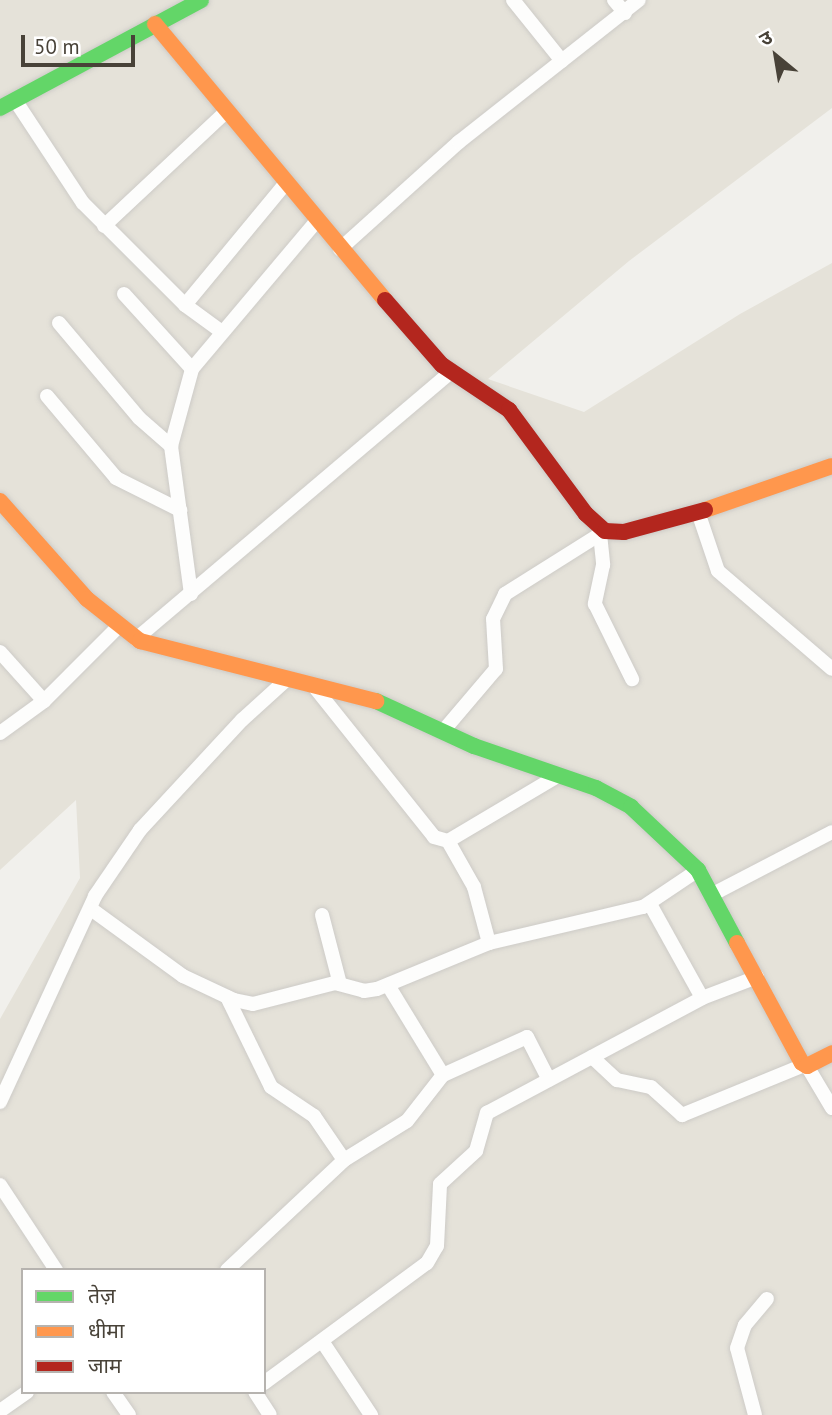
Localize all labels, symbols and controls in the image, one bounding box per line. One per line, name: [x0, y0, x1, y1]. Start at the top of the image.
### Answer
scale bar: [24, 21, 138, 65]
north arrow: [741, 21, 811, 91]
text: उ: [755, 25, 776, 51]
text: 50 m: [34, 33, 80, 60]
legend: [21, 1268, 266, 1394]
text: तेज़: [88, 1282, 116, 1309]
text: धीमा: [88, 1317, 124, 1344]
text: जाम: [88, 1352, 122, 1379]

